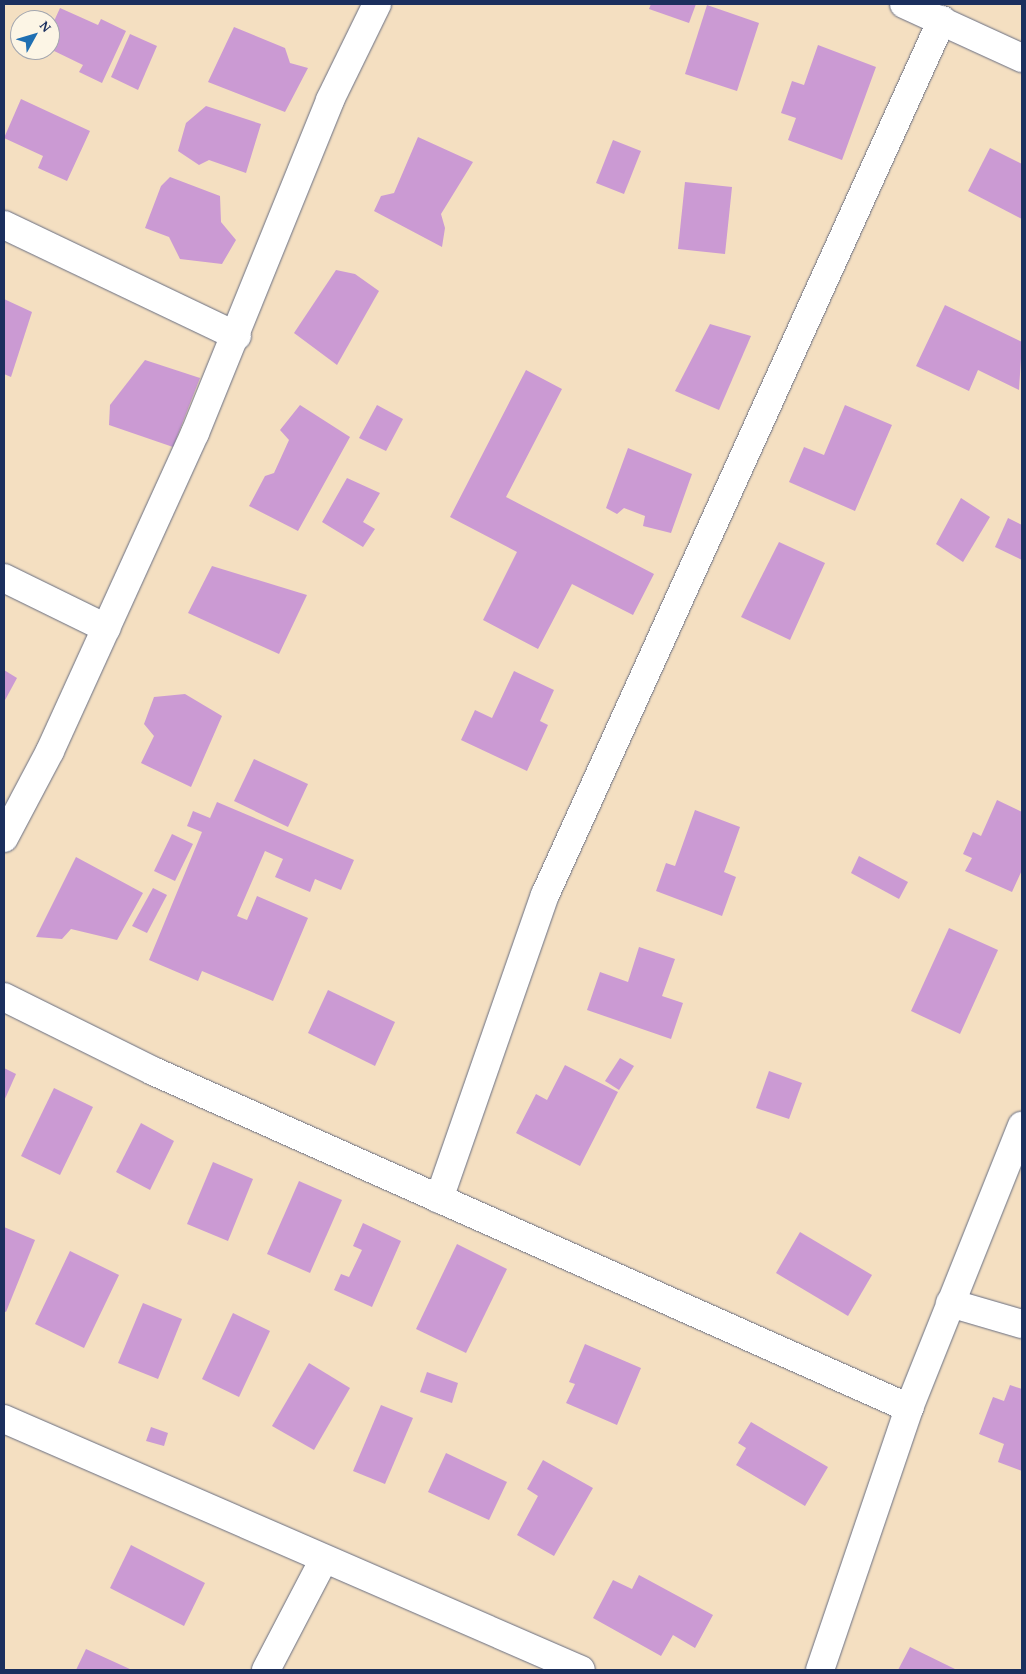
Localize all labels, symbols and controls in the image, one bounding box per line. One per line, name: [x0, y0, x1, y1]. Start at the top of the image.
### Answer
north arrow: [10, 10, 60, 60]
text: N: [35, 16, 57, 36]

